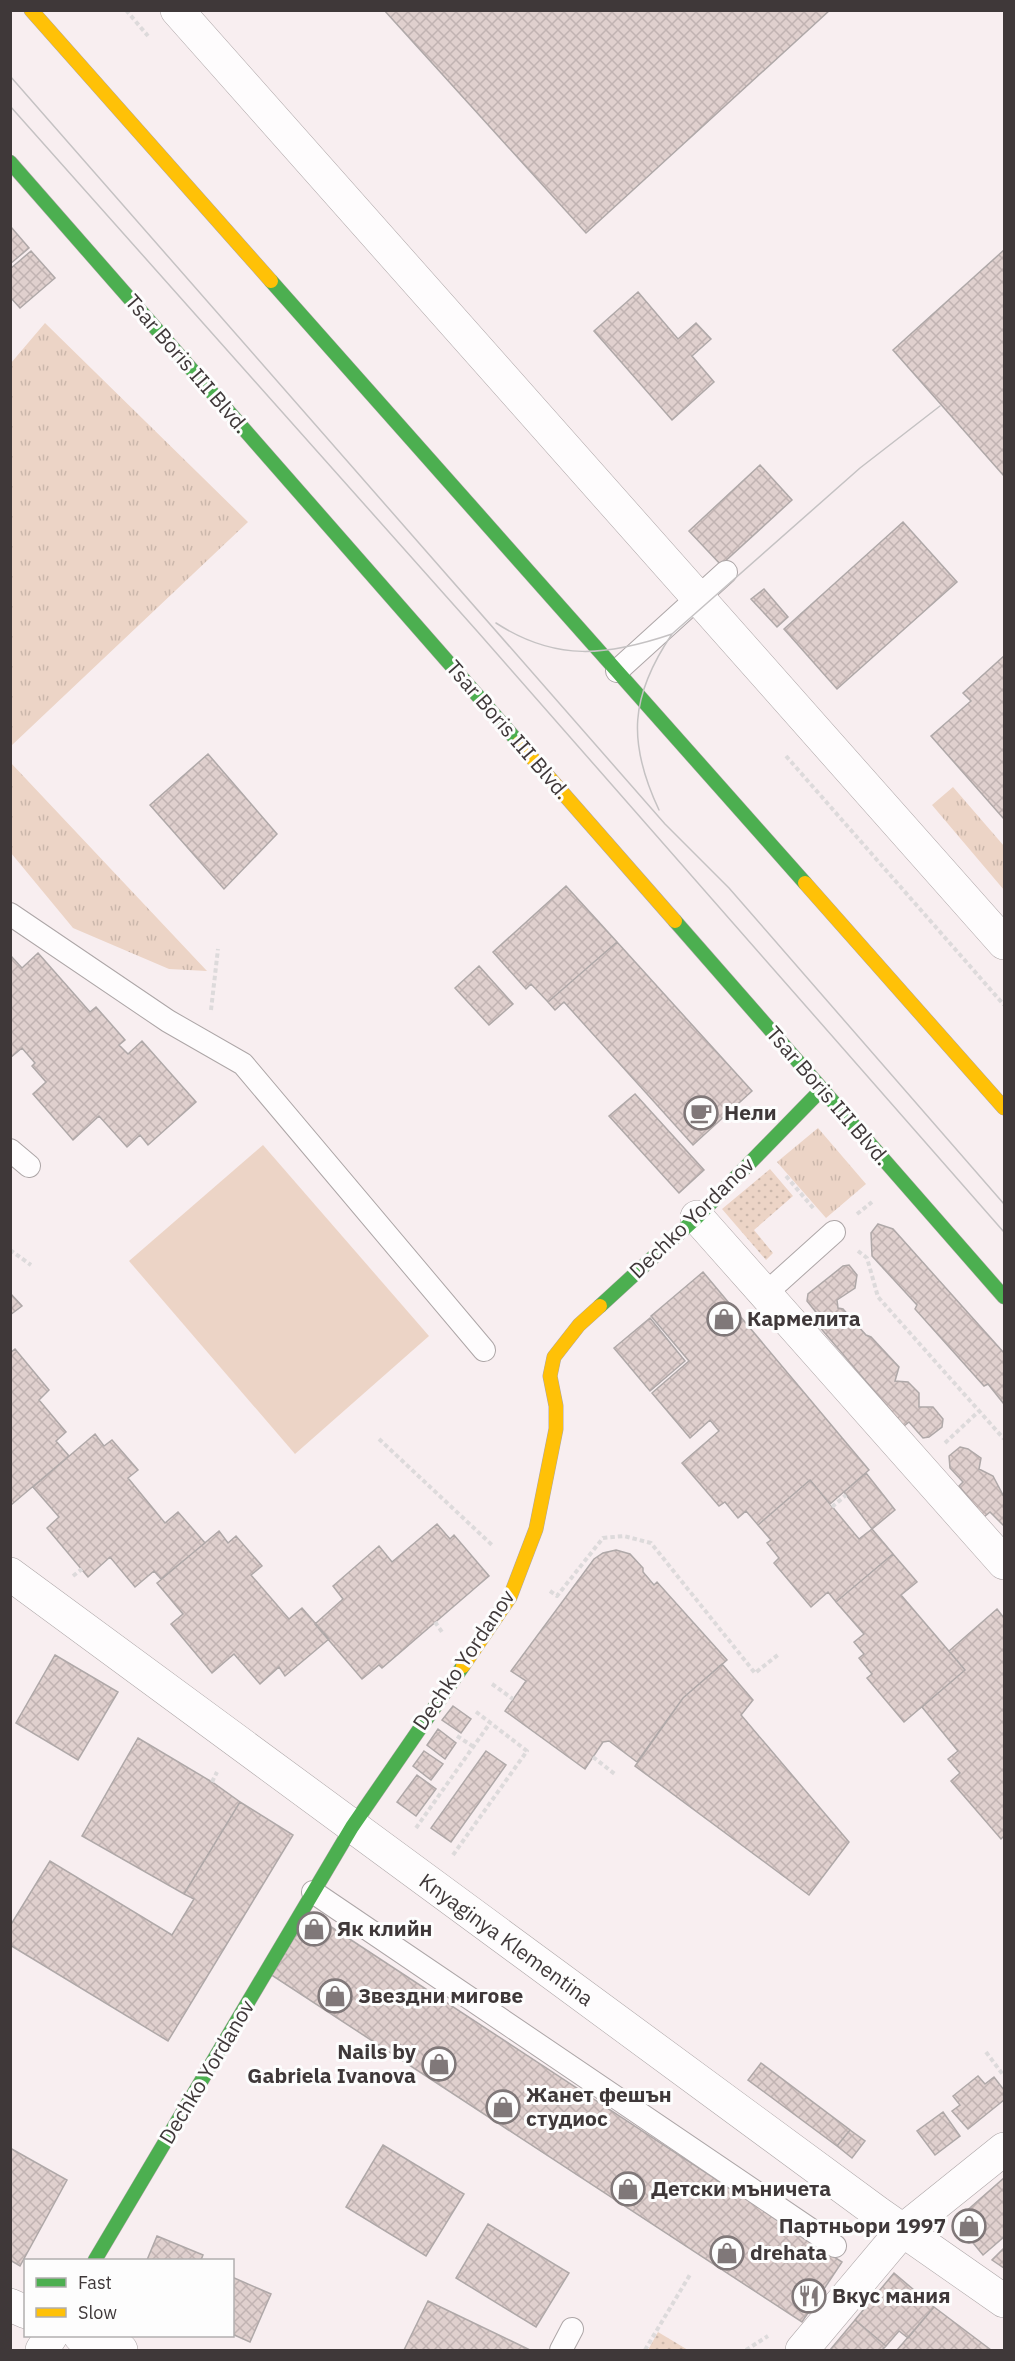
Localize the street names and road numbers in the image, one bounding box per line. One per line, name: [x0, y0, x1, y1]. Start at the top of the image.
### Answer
street label: Tsar Boris III Blvd.: [120, 288, 256, 439]
street label: Tsar Boris III Blvd.: [441, 654, 577, 805]
street label: Tsar Boris III Blvd.: [761, 1020, 897, 1171]
street label: Dechko Yordanov: [623, 1150, 760, 1284]
street label: Dechko Yordanov: [406, 1584, 521, 1735]
street label: Knyaginya Klementina: [414, 1866, 599, 2012]
street label: Dechko Yordanov: [152, 1994, 260, 2149]

